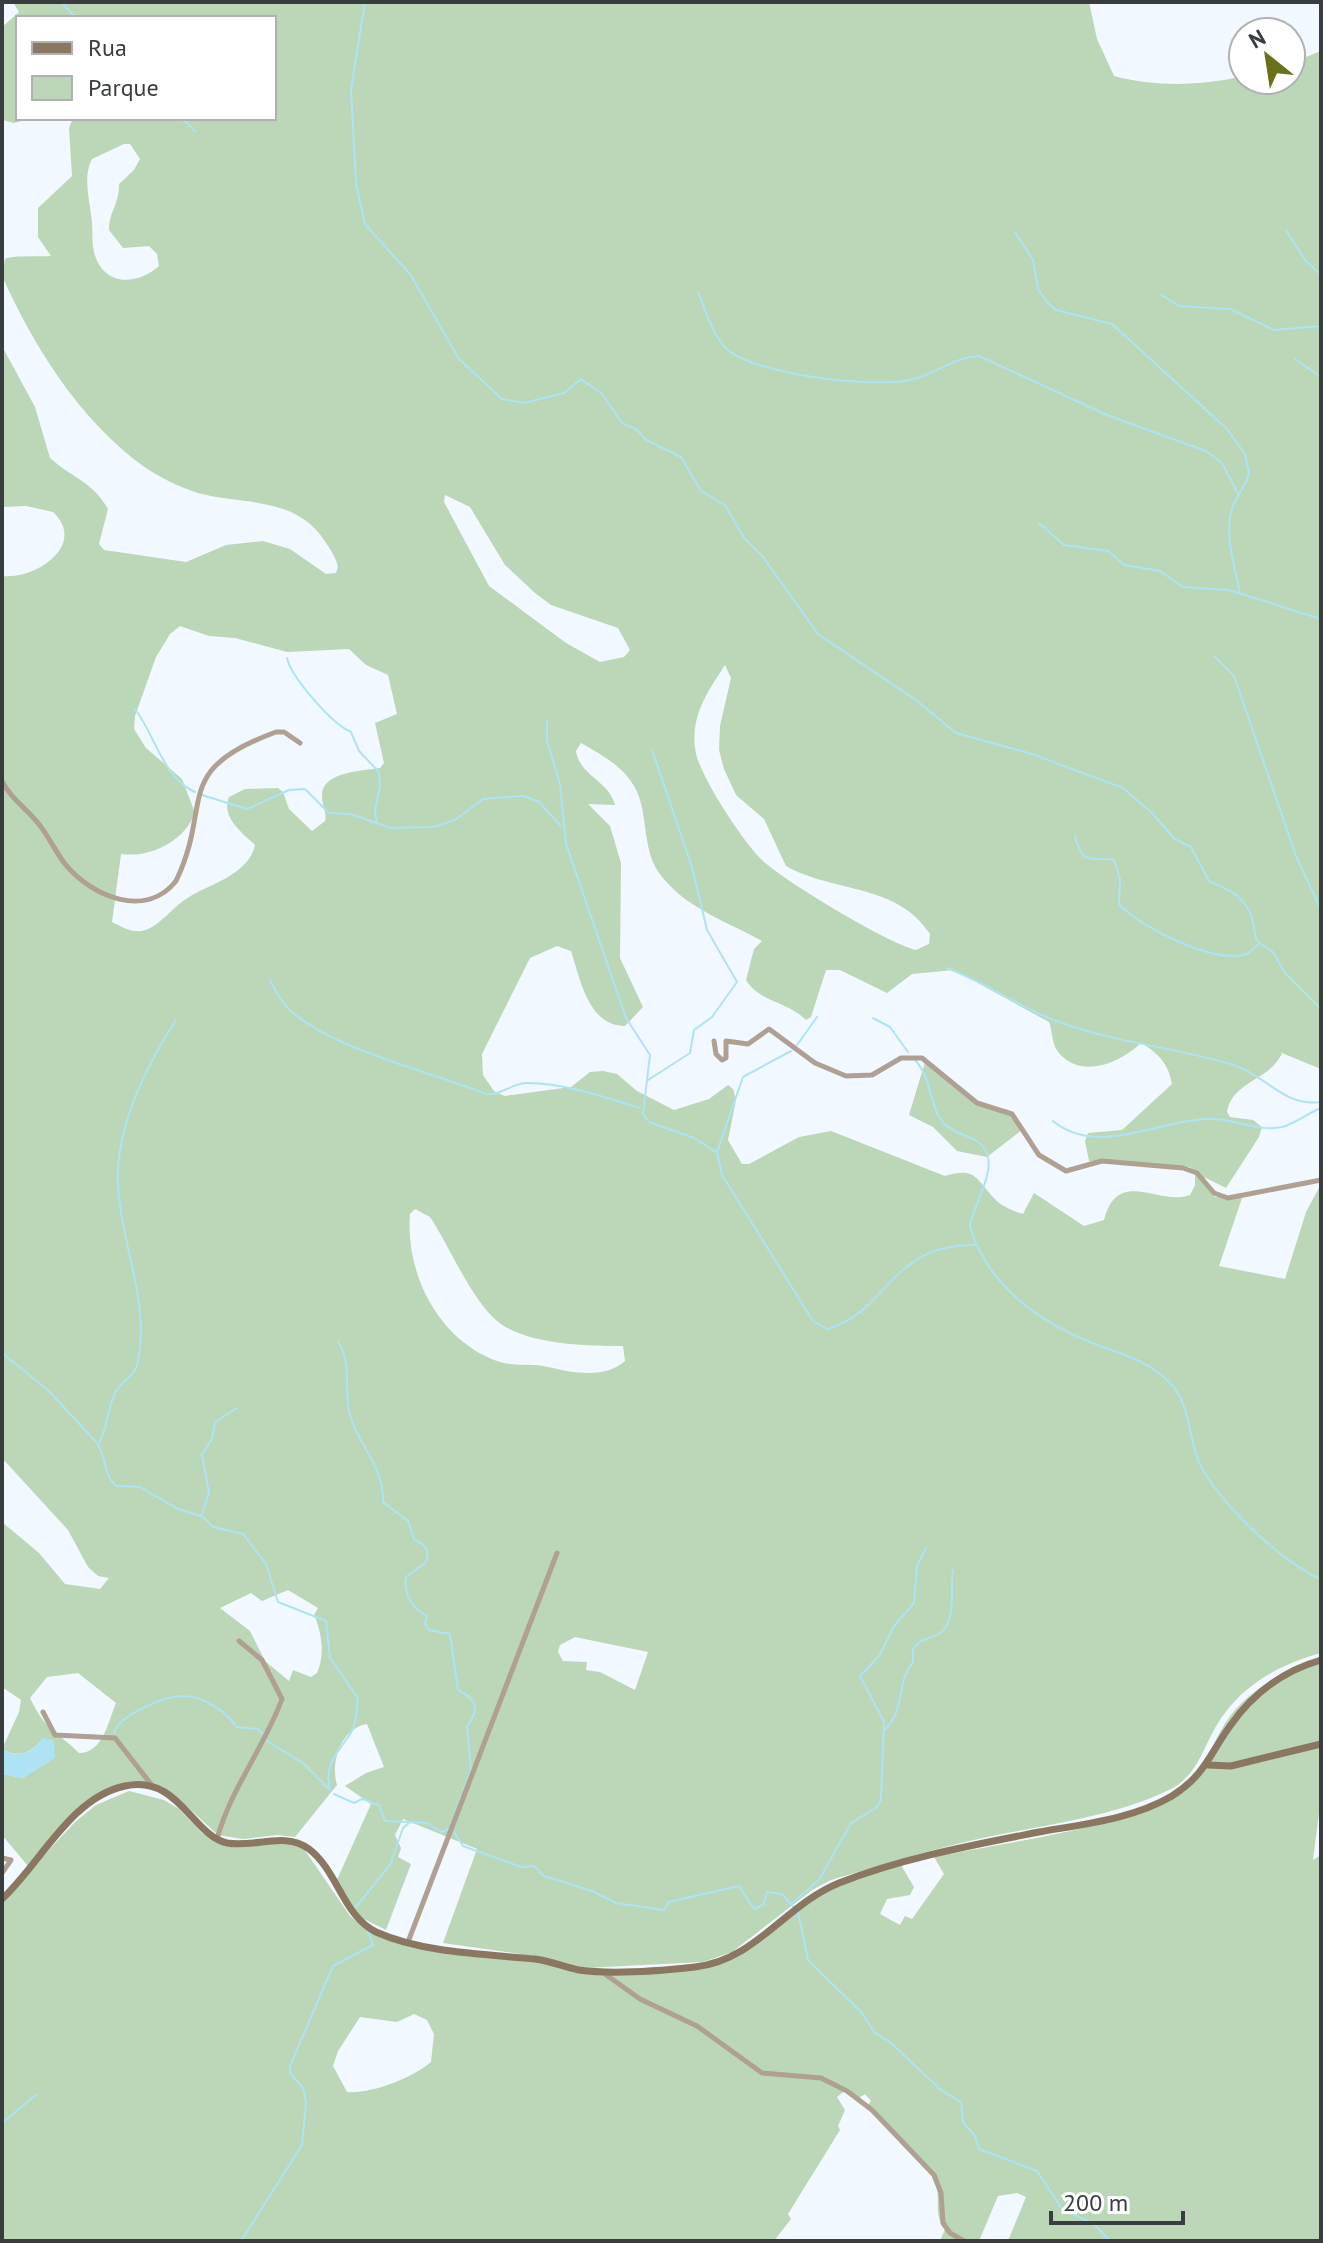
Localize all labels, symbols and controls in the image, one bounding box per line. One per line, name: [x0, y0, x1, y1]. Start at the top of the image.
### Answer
legend: [16, 16, 276, 120]
north arrow: [1227, 16, 1307, 96]
text: N: [1244, 23, 1270, 54]
text: Rua: [88, 32, 127, 63]
text: Parque: [88, 72, 159, 103]
scale bar: [1051, 2175, 1183, 2225]
text: 200 m: [1063, 2187, 1128, 2218]

